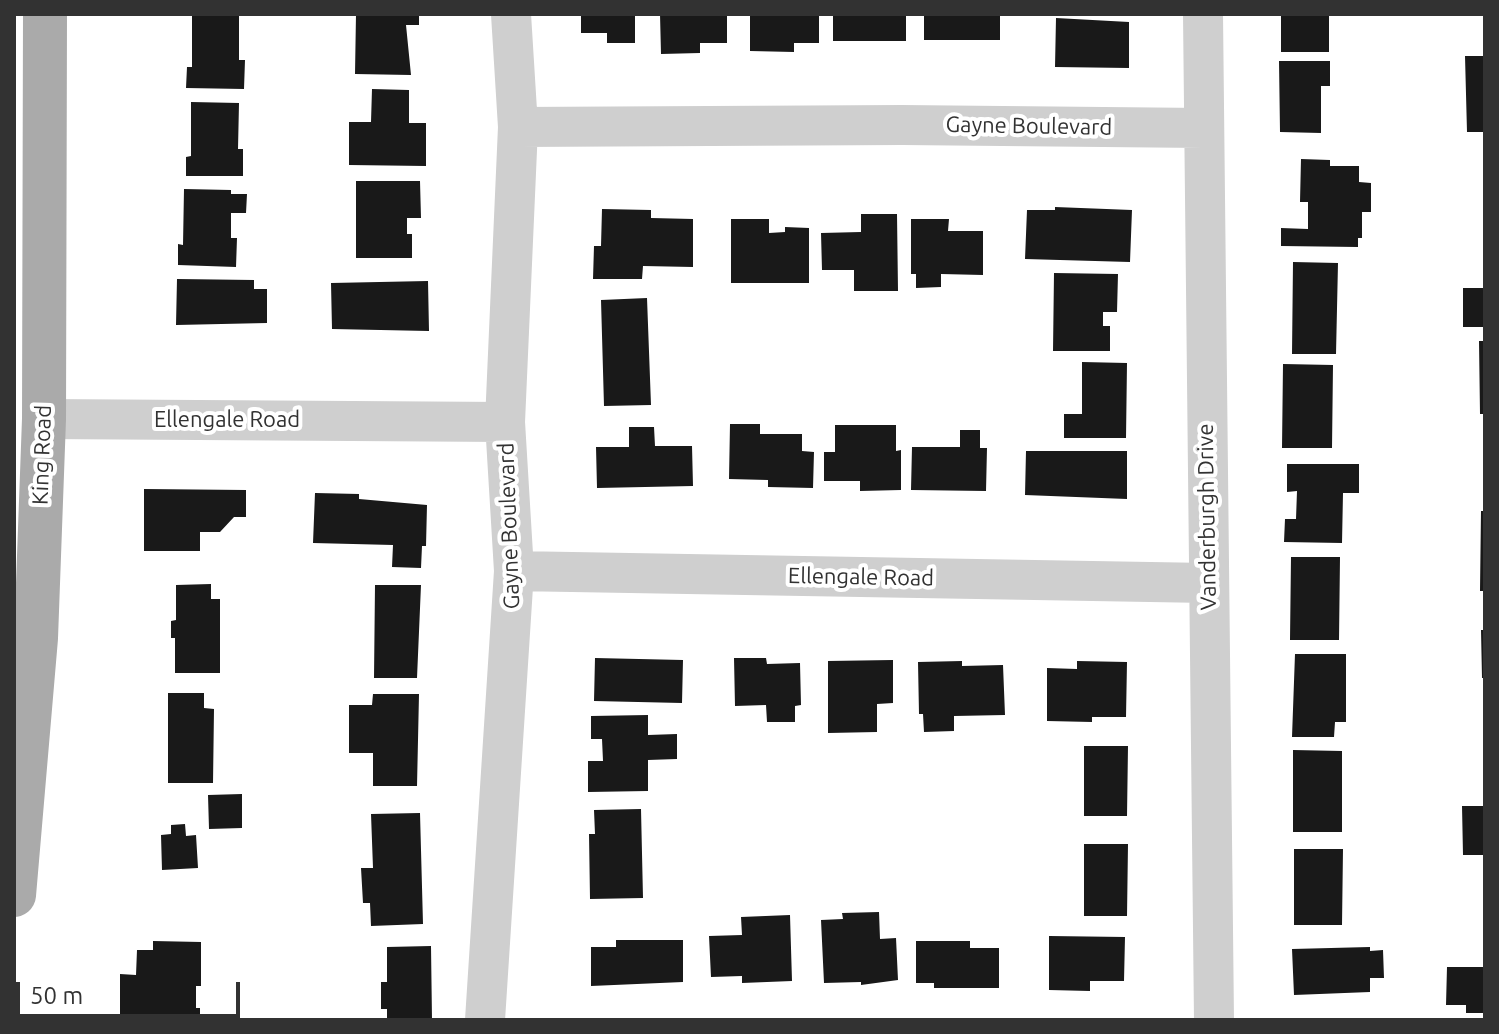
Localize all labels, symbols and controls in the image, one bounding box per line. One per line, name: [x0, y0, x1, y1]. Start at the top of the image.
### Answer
street label: Gayne Boulevard: [945, 111, 1113, 141]
street label: King Road: [27, 404, 57, 506]
street label: Ellengale Road: [154, 407, 300, 433]
street label: Vanderburgh Drive: [1192, 423, 1222, 611]
street label: Gayne Boulevard: [493, 442, 525, 610]
street label: Ellengale Road: [788, 563, 934, 591]
scale bar: [20, 966, 244, 1016]
text: 50 m: [30, 982, 83, 1009]

